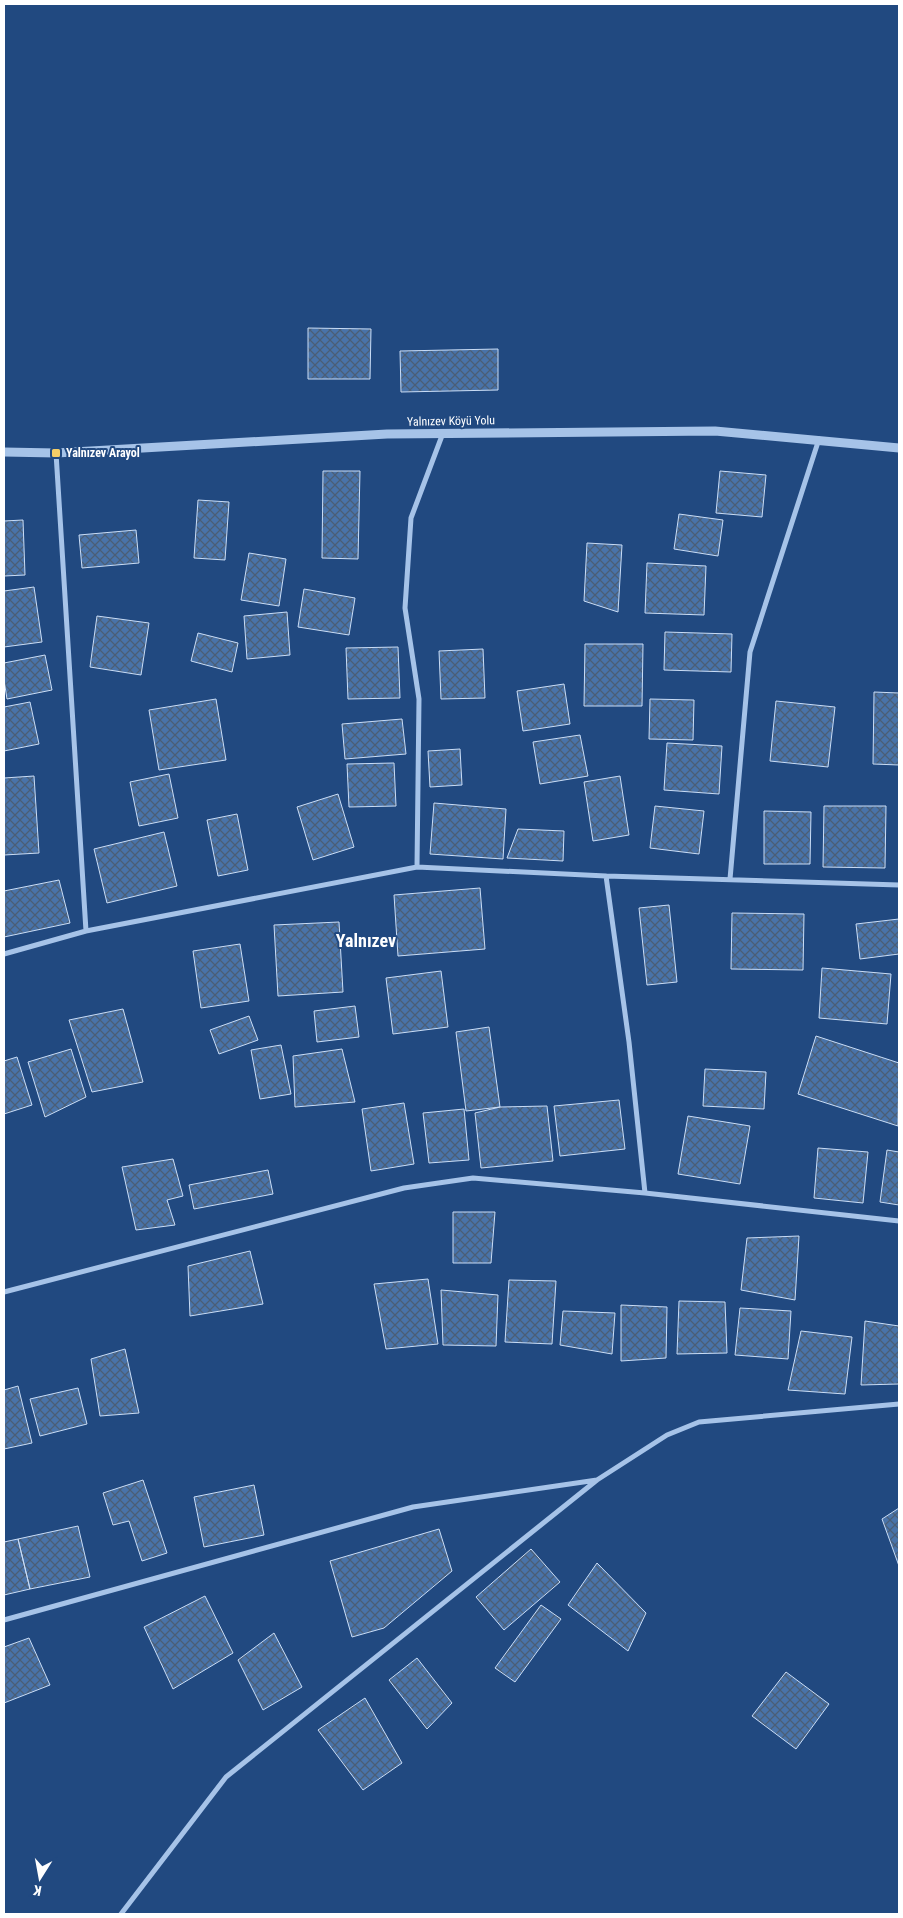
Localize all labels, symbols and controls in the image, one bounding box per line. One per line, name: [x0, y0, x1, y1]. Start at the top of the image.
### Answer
street label: Yalnızev Köyü Yolu: [407, 413, 495, 429]
place label: Yalnızev Arayol: [66, 446, 140, 460]
marker: Yalnızev Arayol: [50, 447, 62, 459]
district label: Yalnızev: [336, 930, 396, 951]
north arrow: [15, 1853, 65, 1903]
text: K: [32, 1882, 43, 1899]

